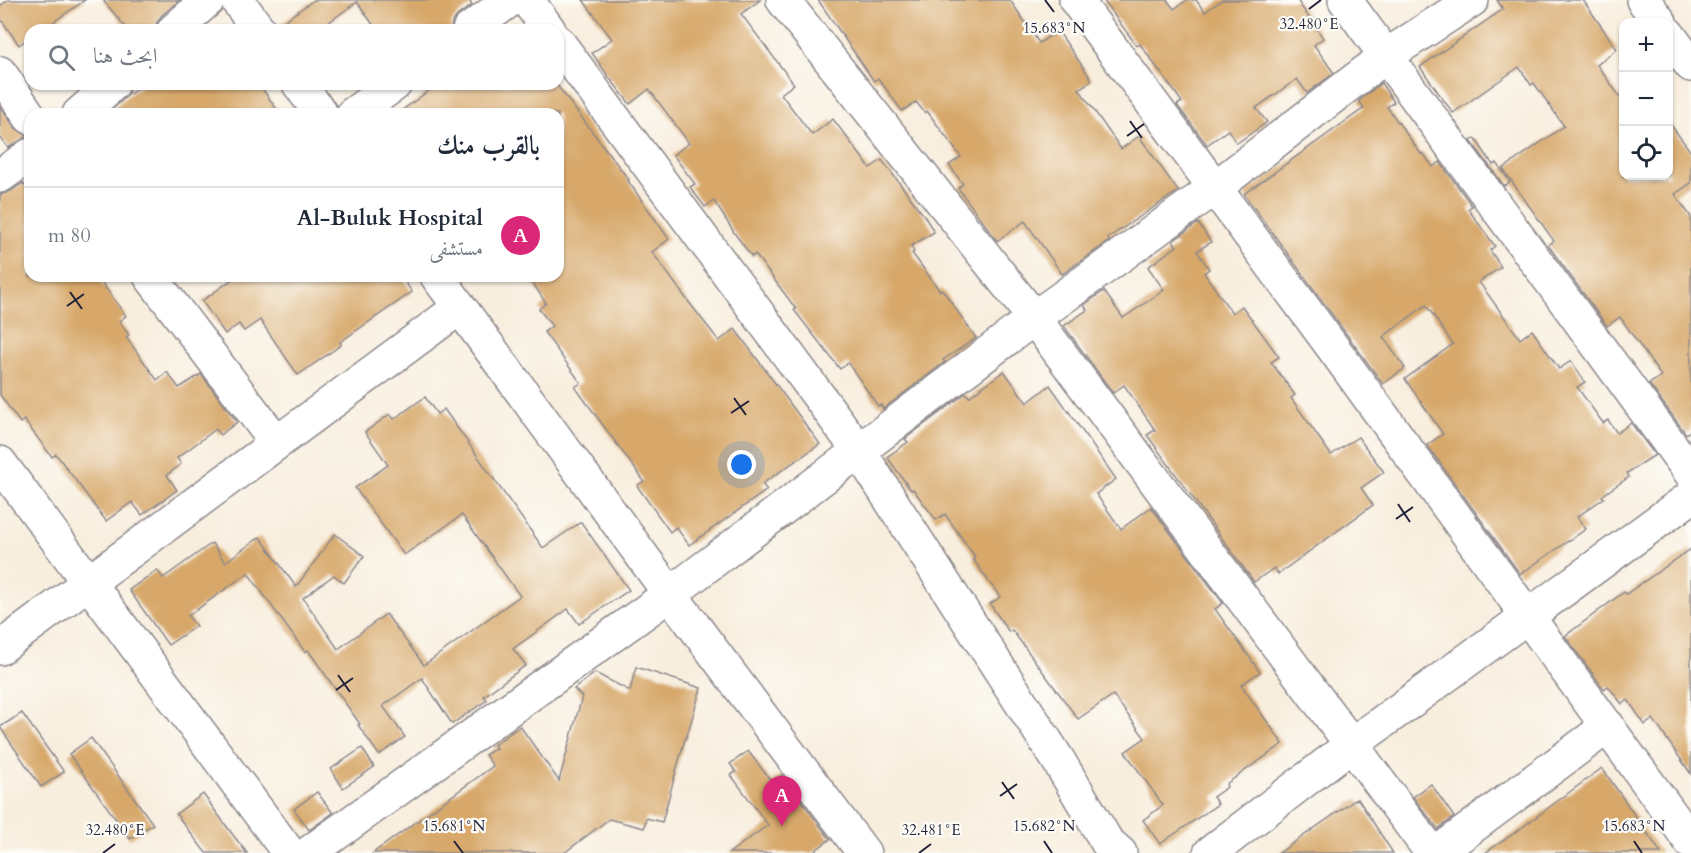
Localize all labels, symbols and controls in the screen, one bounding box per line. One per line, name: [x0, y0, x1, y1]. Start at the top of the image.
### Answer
text: 32.480°E: [1279, 14, 1339, 34]
text: 15.683°N: [1023, 18, 1086, 38]
map controls: [1619, 18, 1673, 180]
button: +: [1619, 18, 1673, 72]
search box: [24, 24, 564, 90]
icon: search: [45, 41, 78, 74]
text: ابحث هنا: [93, 41, 158, 71]
button: −: [1619, 72, 1673, 126]
button: locate: [1619, 126, 1673, 180]
text: بالقرب منك: [437, 128, 540, 163]
text: Al-Buluk Hospital: [297, 203, 483, 233]
text: 80 m: [48, 222, 91, 249]
text: A: [513, 222, 528, 249]
text: مستشفى: [430, 235, 483, 262]
your location: [727, 450, 756, 479]
pin: A: [762, 776, 802, 826]
text: 15.681°N: [423, 816, 486, 836]
text: 15.682°N: [1013, 816, 1076, 836]
text: 15.683°N: [1603, 816, 1666, 836]
text: 32.480°E: [85, 820, 145, 840]
text: 32.481°E: [901, 820, 961, 840]

